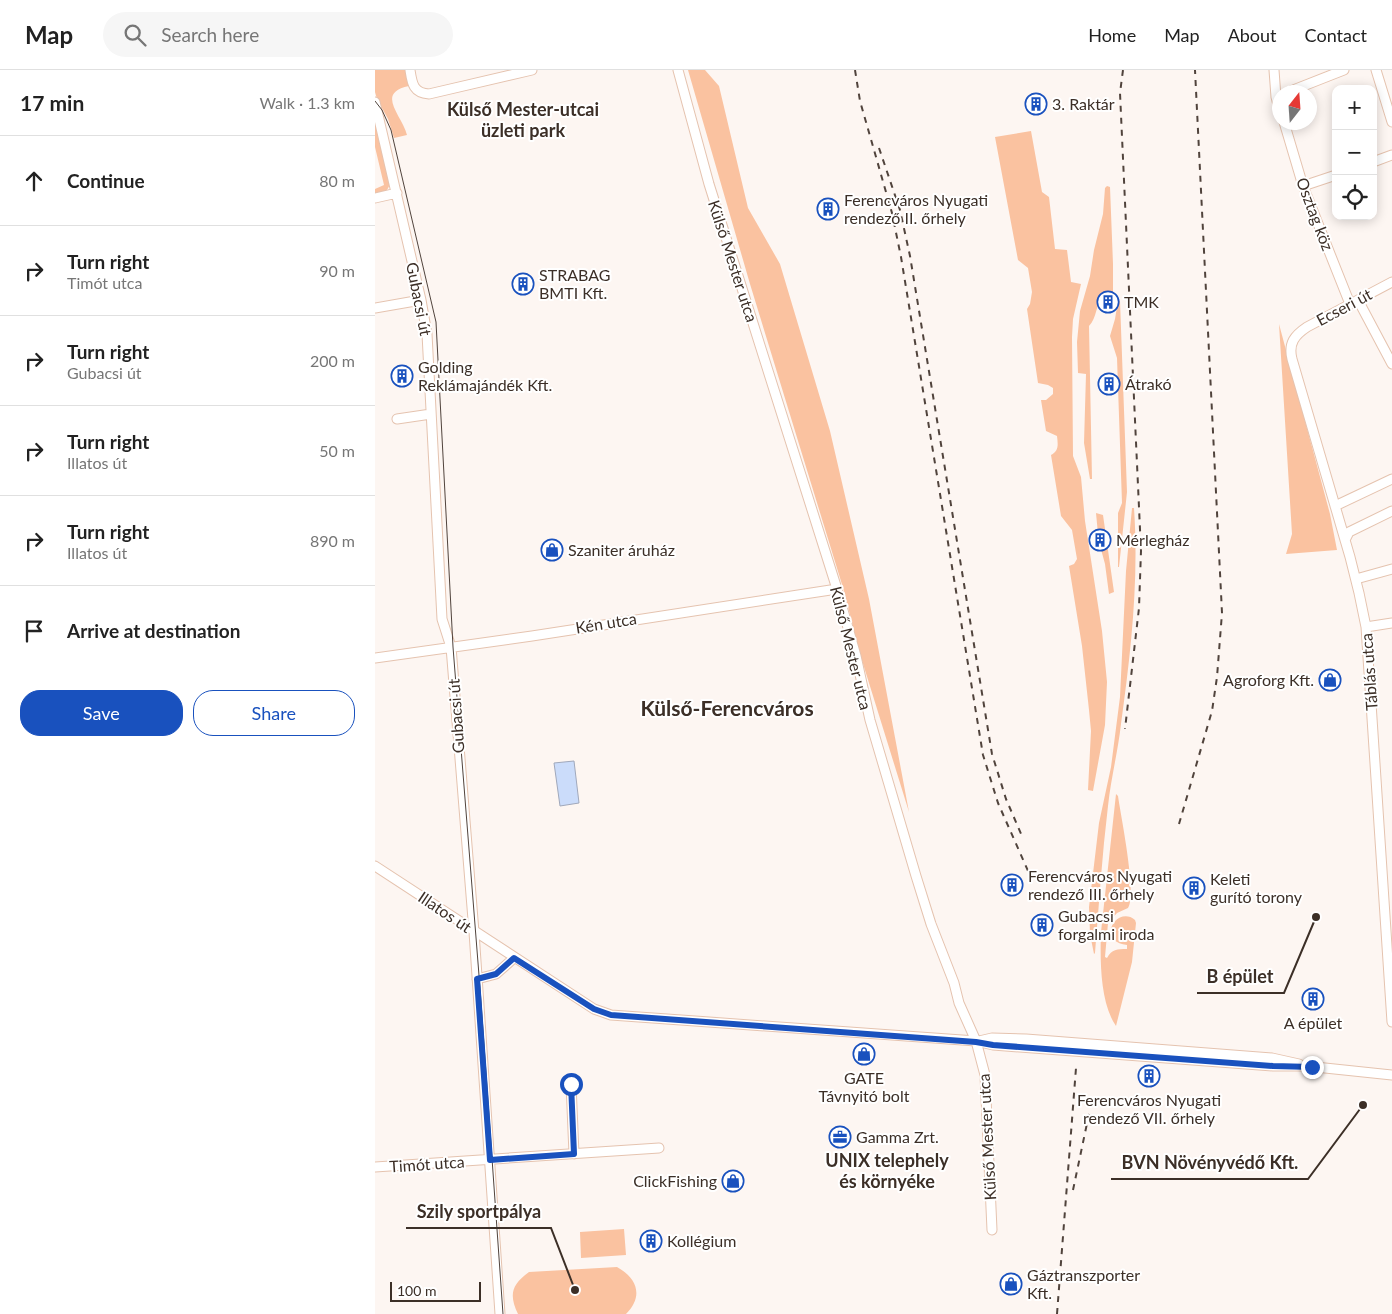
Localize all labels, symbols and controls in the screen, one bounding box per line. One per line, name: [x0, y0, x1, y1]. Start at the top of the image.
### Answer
search box: [103, 12, 453, 57]
text: Map: [25, 20, 73, 49]
icon: search: [121, 21, 149, 49]
text: Search here: [161, 23, 259, 46]
text: Home: [1088, 24, 1136, 46]
text: Map: [1164, 24, 1200, 46]
text: About: [1228, 24, 1277, 46]
text: Contact: [1305, 24, 1367, 46]
north arrow: [1272, 85, 1317, 130]
map controls: [1332, 85, 1377, 220]
button: +: [1332, 85, 1377, 130]
text: 17 min: [20, 90, 84, 115]
building icon: 3. Raktár: [1024, 92, 1048, 116]
text: Walk · 1.3 km: [259, 93, 355, 112]
place label: 3. Raktár: [1052, 94, 1115, 113]
district label: Külső Mester-utcai üzleti park: [447, 98, 599, 141]
button: −: [1332, 130, 1377, 175]
icon: ahead: [20, 167, 48, 195]
text: Continue: [67, 169, 145, 192]
text: 80 m: [319, 171, 355, 190]
street label: Osztag köz: [1293, 175, 1338, 253]
button: locate: [1332, 175, 1377, 220]
place label: Ferencváros Nyugati rendező II. őrhely: [844, 190, 988, 227]
building icon: Ferencváros Nyugati rendező II. őrhely: [816, 197, 840, 221]
street label: Külső Mester utca: [705, 198, 762, 324]
text: Turn right: [67, 250, 149, 273]
icon: right: [20, 257, 48, 285]
text: 90 m: [319, 261, 355, 280]
street label: Gubacsi út: [403, 261, 436, 338]
place label: STRABAG BMTI Kft.: [539, 265, 610, 302]
building icon: STRABAG BMTI Kft.: [511, 272, 535, 296]
text: Timót utca: [67, 273, 142, 292]
street label: Ecseri út: [1313, 284, 1375, 329]
building icon: TMK: [1096, 290, 1120, 314]
place label: TMK: [1124, 292, 1159, 311]
text: Turn right: [67, 340, 149, 363]
icon: right: [20, 347, 48, 375]
text: 200 m: [310, 351, 355, 370]
place label: Golding Reklámajándék Kft.: [418, 357, 552, 394]
text: Gubacsi út: [67, 363, 142, 382]
building icon: Golding Reklámajándék Kft.: [390, 364, 414, 388]
building icon: Átrakó: [1097, 372, 1121, 396]
place label: Átrakó: [1125, 374, 1171, 393]
text: Turn right: [67, 430, 149, 453]
icon: right: [20, 437, 48, 465]
text: 50 m: [319, 441, 355, 460]
text: Illatos út: [67, 453, 127, 472]
text: Turn right: [67, 520, 149, 543]
icon: right: [20, 527, 48, 555]
building icon: Mérlegház: [1088, 528, 1112, 552]
place label: Mérlegház: [1116, 530, 1190, 549]
text: 890 m: [310, 531, 355, 550]
shop icon: Szaniter áruház: [540, 538, 564, 562]
place label: Szaniter áruház: [568, 540, 675, 559]
text: Illatos út: [67, 543, 127, 562]
street label: Külső Mester utca: [827, 584, 876, 712]
street label: Kén utca: [574, 608, 638, 637]
icon: arrive: [20, 617, 48, 645]
text: Arrive at destination: [67, 619, 240, 642]
street label: Táblás utca: [1356, 633, 1381, 711]
shop icon: Agroforg Kft.: [1318, 668, 1342, 692]
place label: Agroforg Kft.: [1223, 670, 1314, 689]
street label: Gubacsi út: [443, 678, 468, 754]
button: Save: [20, 690, 183, 736]
button: Share: [193, 690, 355, 736]
district label: Külső-Ferencváros: [640, 695, 814, 720]
place label: Ferencváros Nyugati rendező III. őrhely: [1028, 866, 1172, 903]
place label: Keleti gurító torony: [1210, 869, 1303, 906]
building icon: Ferencváros Nyugati rendező III. őrhely: [1000, 873, 1024, 897]
building icon: Keleti gurító torony: [1182, 876, 1206, 900]
street label: Illatos út: [415, 887, 476, 936]
place label: Gubacsi forgalmi iroda: [1058, 906, 1155, 943]
building icon: Gubacsi forgalmi iroda: [1030, 913, 1054, 937]
callout: B épület: [1197, 960, 1284, 993]
text: B épület: [1207, 965, 1274, 987]
building icon: A épület: [1301, 987, 1325, 1011]
place label: A épület: [1284, 1013, 1343, 1032]
shop icon: GATE Távnyitó bolt: [852, 1042, 876, 1066]
route end: [1301, 1056, 1324, 1079]
building icon: Ferencváros Nyugati rendező VII. őrhely: [1137, 1064, 1161, 1088]
place label: GATE Távnyitó bolt: [819, 1068, 910, 1105]
route start: [560, 1073, 583, 1096]
street label: Külső Mester utca: [974, 1073, 999, 1201]
place label: Ferencváros Nyugati rendező VII. őrhely: [1077, 1090, 1221, 1127]
office icon: Gamma Zrt.: [828, 1125, 852, 1149]
place label: Gamma Zrt.: [856, 1127, 939, 1146]
callout: BVN Növényvédő Kft.: [1111, 1146, 1308, 1179]
district label: UNIX telephely és környéke: [825, 1149, 949, 1192]
street label: Timót utca: [389, 1151, 465, 1176]
text: BVN Növényvédő Kft.: [1122, 1151, 1298, 1173]
shop icon: ClickFishing: [721, 1169, 745, 1193]
place label: ClickFishing: [633, 1171, 717, 1190]
callout: Szily sportpálya: [406, 1195, 551, 1228]
text: Szily sportpálya: [417, 1200, 541, 1222]
building icon: Kollégium: [639, 1229, 663, 1253]
place label: Kollégium: [667, 1231, 736, 1250]
place label: Gáztranszporter Kft.: [1027, 1265, 1140, 1302]
shop icon: Gáztranszporter Kft.: [999, 1272, 1023, 1296]
scale bar: [390, 1279, 481, 1302]
text: 100 m: [397, 1282, 436, 1299]

